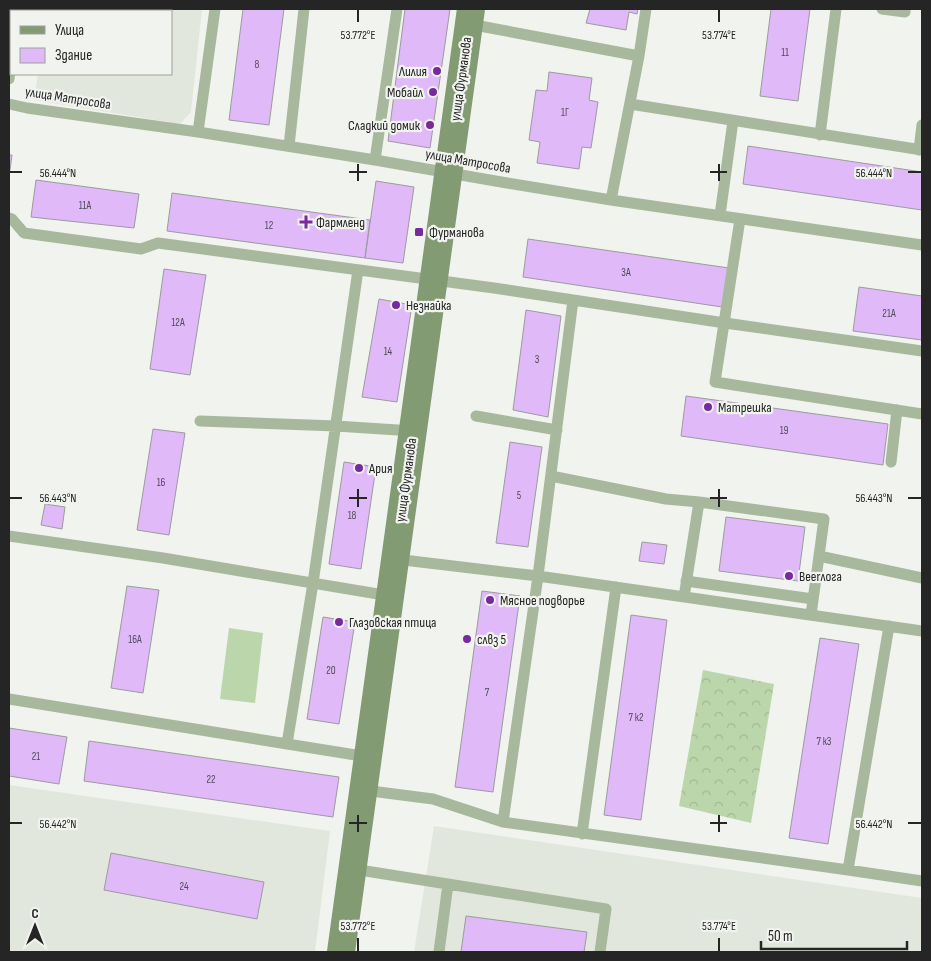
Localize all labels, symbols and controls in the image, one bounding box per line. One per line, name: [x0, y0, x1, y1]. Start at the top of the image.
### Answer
legend: [10, 10, 172, 75]
text: Улица: [55, 21, 84, 40]
text: 53.772°E: [341, 28, 375, 43]
text: 53.774°E: [702, 28, 736, 43]
street label: улица Фурманова: [447, 36, 475, 122]
text: Здание: [55, 46, 92, 65]
house number: 11: [781, 46, 789, 59]
house number: 8: [255, 58, 260, 71]
place label: Лилия: [398, 63, 427, 80]
marker: Лилия: [431, 65, 443, 77]
street label: улица Матросова: [24, 83, 112, 113]
place label: Мобайл: [387, 84, 423, 101]
marker: Мобайл: [427, 86, 439, 98]
house number: 1Г: [561, 106, 569, 119]
place label: Сладкий домик: [348, 117, 421, 134]
marker: Сладкий домик: [424, 119, 436, 131]
street label: улица Матросова: [424, 145, 512, 177]
text: 56.444°N: [40, 166, 76, 181]
text: 56.444°N: [856, 166, 892, 181]
house number: 11А: [79, 199, 92, 212]
place label: Фармленд: [316, 214, 365, 231]
marker: Фармленд: [300, 216, 312, 228]
house number: 12: [265, 219, 274, 232]
place label: Фурманова: [429, 224, 484, 241]
marker: Фурманова: [413, 226, 425, 238]
house number: 3А: [621, 266, 631, 279]
place label: Незнайка: [406, 297, 452, 314]
marker: Незнайка: [390, 299, 402, 311]
house number: 21А: [882, 307, 896, 320]
house number: 12А: [171, 316, 185, 329]
house number: 14: [384, 345, 393, 358]
house number: 3: [535, 353, 540, 366]
place label: Матрешка: [718, 399, 772, 416]
marker: Матрешка: [702, 401, 714, 413]
house number: 19: [780, 424, 788, 437]
street label: улица Фурманова: [392, 437, 420, 523]
place label: Ария: [368, 460, 392, 477]
marker: Ария: [353, 462, 365, 474]
house number: 16: [157, 476, 166, 489]
house number: 5: [517, 489, 521, 502]
text: 56.443°N: [40, 491, 76, 506]
text: 56.443°N: [856, 491, 892, 506]
house number: 18: [348, 509, 357, 522]
place label: Beerлога: [799, 568, 842, 585]
marker: Beerлога: [783, 570, 795, 582]
place label: Мясное подворье: [500, 592, 585, 609]
marker: Мясное подворье: [484, 594, 496, 606]
place label: Глазовская птица: [349, 614, 436, 631]
marker: Глазовская птица: [333, 616, 345, 628]
place label: слвз 5: [477, 631, 507, 648]
house number: 16А: [128, 633, 142, 646]
marker: слвз 5: [461, 633, 473, 645]
house number: 20: [326, 664, 336, 677]
house number: 7: [485, 686, 490, 699]
house number: 7 к2: [629, 711, 644, 724]
house number: 7 к3: [817, 735, 832, 748]
house number: 21: [32, 750, 40, 763]
house number: 22: [206, 773, 216, 786]
text: 56.442°N: [40, 817, 76, 832]
text: 56.442°N: [856, 817, 892, 832]
house number: 24: [179, 880, 189, 893]
north arrow: [10, 901, 60, 951]
text: С: [31, 905, 39, 922]
scale bar: [761, 918, 907, 950]
text: 53.772°E: [341, 919, 375, 934]
text: 53.774°E: [702, 919, 736, 934]
text: 50 m: [768, 927, 793, 946]

